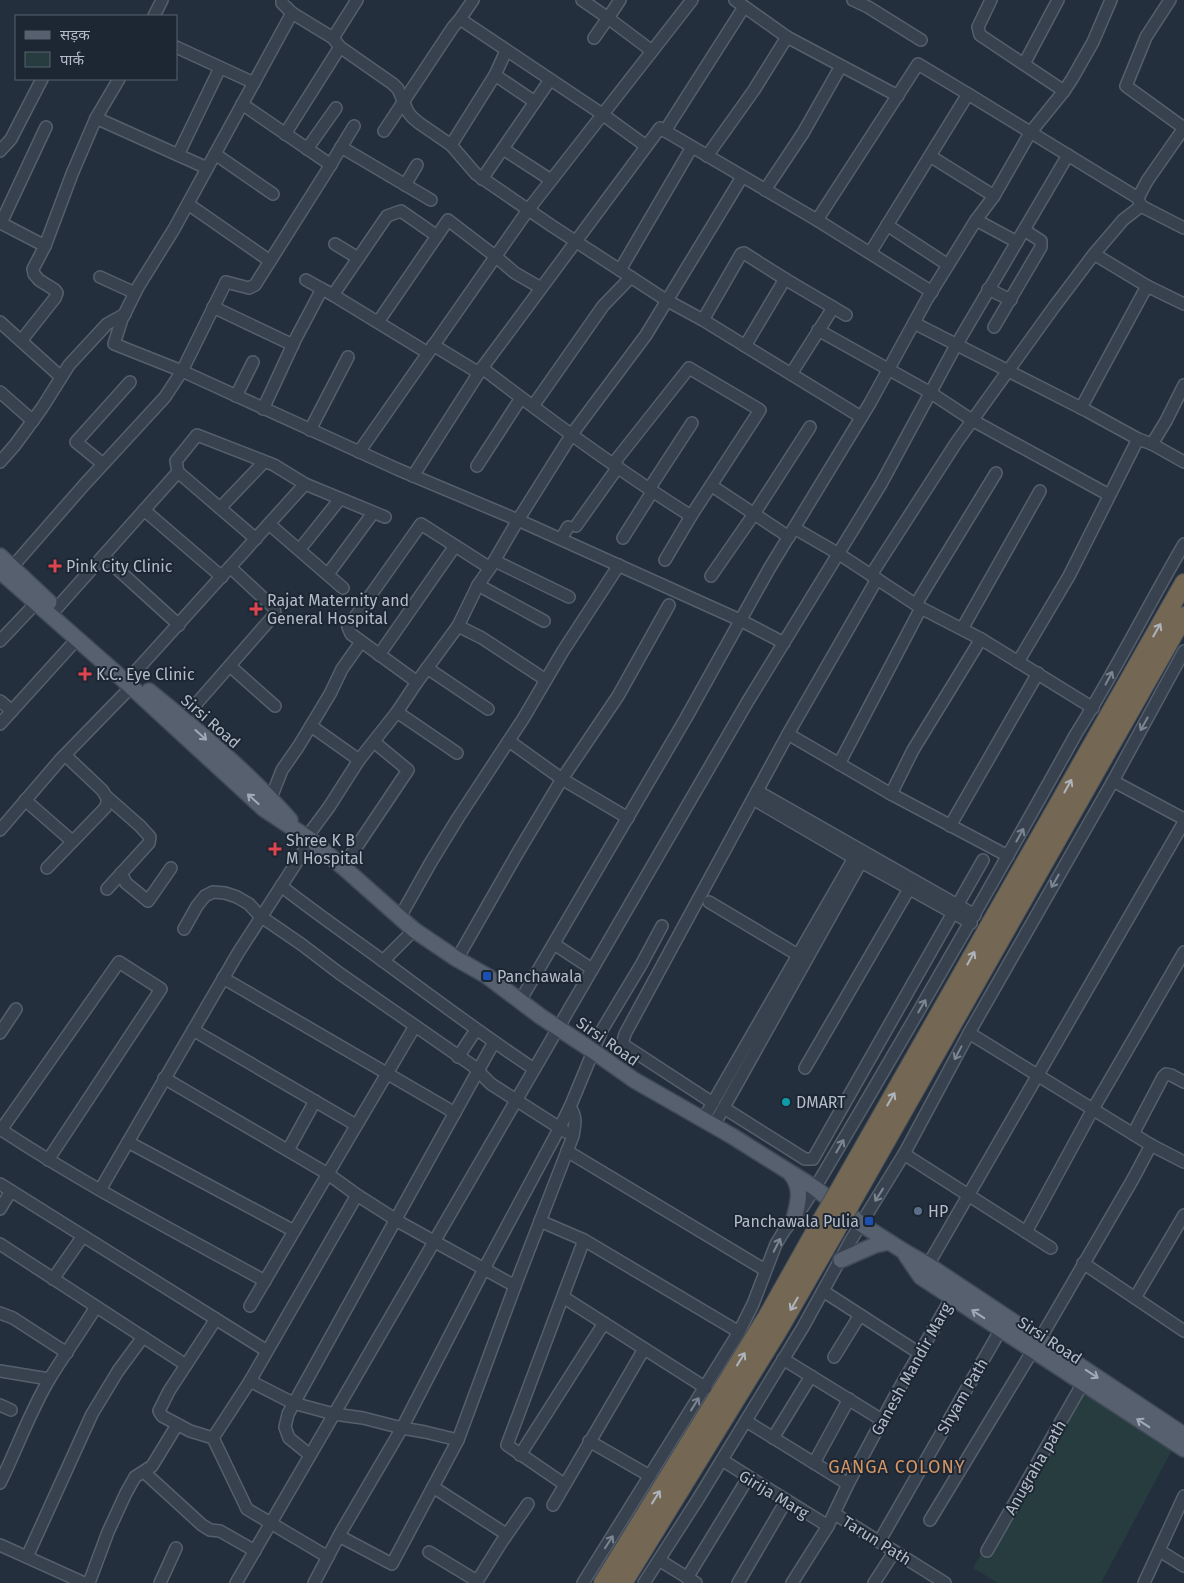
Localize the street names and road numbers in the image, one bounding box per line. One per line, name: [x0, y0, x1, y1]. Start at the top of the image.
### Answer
street label: Sirsi Road: [177, 690, 244, 752]
street label: Sirsi Road: [573, 1013, 643, 1070]
street label: Ganesh Mandir Marg: [867, 1299, 956, 1439]
street label: Sirsi Road: [1014, 1313, 1085, 1368]
street label: Shyam Path: [933, 1355, 992, 1438]
street label: Anugraha path: [1001, 1417, 1070, 1518]
street label: Girija Marg: [735, 1466, 813, 1523]
street label: Tarun Path: [839, 1512, 915, 1569]

